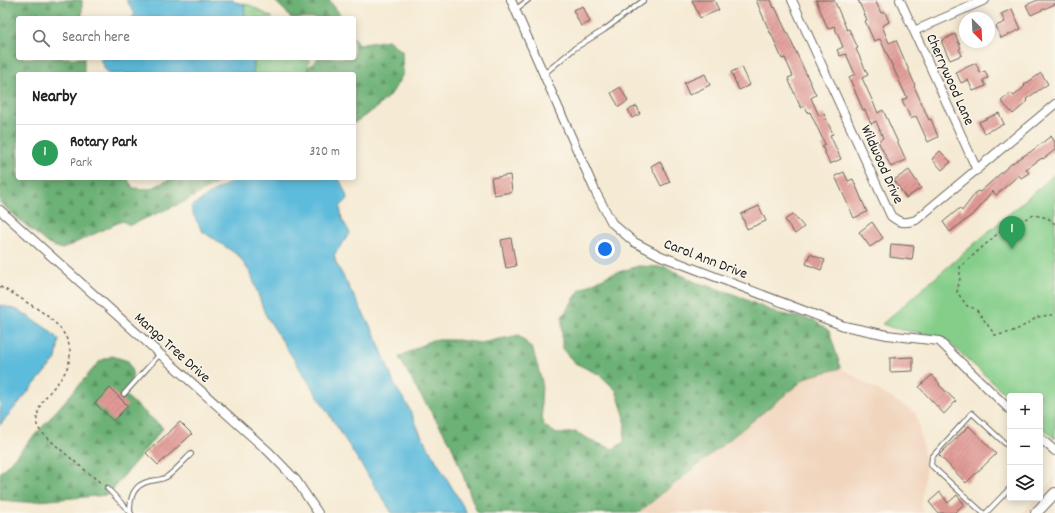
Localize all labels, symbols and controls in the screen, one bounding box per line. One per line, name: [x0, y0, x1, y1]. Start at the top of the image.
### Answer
north arrow: [959, 12, 995, 48]
search box: [16, 16, 356, 60]
icon: search: [30, 27, 52, 49]
text: Search here: [62, 27, 130, 49]
street label: Cherrywood Lane: [919, 30, 979, 130]
text: Nearby: [32, 86, 76, 110]
street label: Wildwood Drive: [854, 122, 909, 208]
text: Rotary Park: [70, 132, 137, 154]
text: 1: [44, 143, 46, 162]
text: 320 m: [310, 143, 340, 162]
text: Park: [70, 154, 92, 173]
pin: 1: [999, 216, 1025, 249]
street label: Carol Ann Drive: [660, 234, 751, 286]
your location: [595, 239, 615, 259]
street label: Mango Tree Drive: [128, 308, 215, 389]
map controls: [1007, 393, 1043, 501]
button: +: [1007, 393, 1043, 429]
button: −: [1007, 429, 1043, 465]
button: layers: [1007, 465, 1043, 501]

